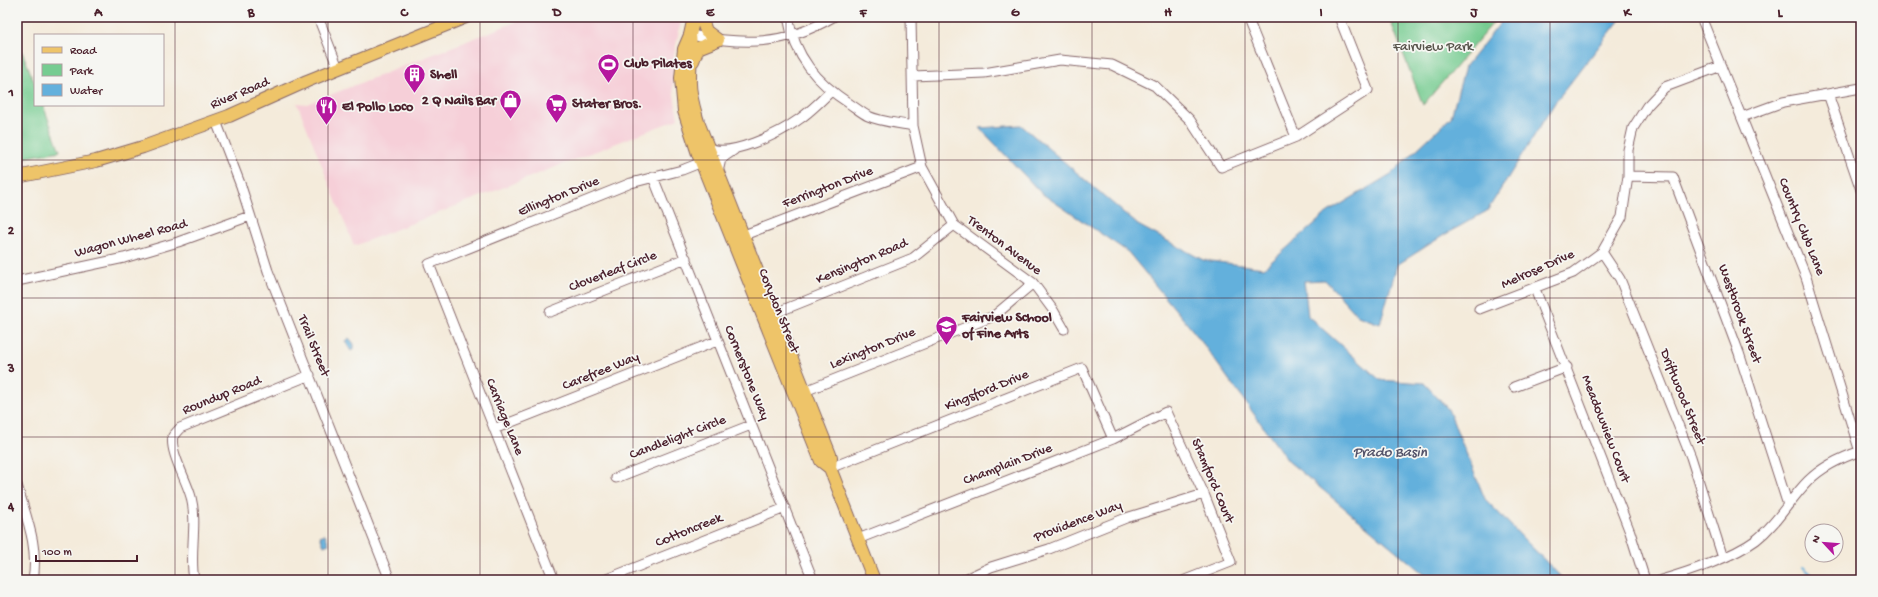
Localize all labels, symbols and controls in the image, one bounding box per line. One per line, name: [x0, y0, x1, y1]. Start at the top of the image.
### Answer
text: A: [93, 6, 103, 21]
text: B: [247, 6, 256, 21]
text: C: [399, 6, 409, 21]
text: D: [552, 6, 562, 21]
text: E: [706, 6, 715, 21]
text: F: [859, 6, 868, 21]
text: G: [1011, 6, 1020, 21]
text: H: [1164, 6, 1172, 21]
text: I: [1319, 6, 1323, 21]
text: J: [1470, 6, 1479, 21]
text: K: [1622, 6, 1632, 21]
text: L: [1778, 6, 1784, 21]
legend: [34, 34, 164, 106]
park label: Fairview Park: [1392, 39, 1475, 56]
text: Road: [70, 45, 97, 59]
sports icon: Club Pilates: [595, 51, 621, 84]
place label: Club Pilates: [623, 56, 693, 73]
building icon: Shell: [402, 62, 428, 95]
text: Park: [69, 65, 95, 79]
place label: Shell: [430, 67, 457, 84]
street label: River Road: [208, 73, 274, 114]
text: Water: [70, 85, 104, 99]
text: 1: [7, 86, 14, 101]
shop icon: 2 Q Nails Bar: [498, 88, 524, 121]
supermarket icon: Stater Bros.: [544, 91, 570, 124]
place label: 2 Q Nails Bar: [422, 93, 498, 110]
restaurant icon: El Pollo Loco: [314, 94, 340, 127]
place label: Stater Bros.: [572, 96, 642, 113]
place label: El Pollo Loco: [342, 99, 414, 116]
street label: Ferrington Drive: [779, 163, 876, 213]
street label: Ellington Drive: [516, 173, 603, 221]
street label: Country Club Lane: [1774, 176, 1829, 279]
street label: Trenton Avenue: [962, 212, 1045, 280]
street label: Wagon Wheel Road: [73, 215, 191, 262]
text: 2: [8, 224, 15, 239]
street label: Kensington Road: [814, 234, 912, 289]
street label: Melrose Drive: [1499, 246, 1578, 294]
street label: Cloverleaf Circle: [567, 247, 660, 297]
street label: Westbrook Street: [1713, 262, 1765, 367]
street label: Corydon Street: [753, 266, 803, 357]
place label: Fairview School of Fine Arts: [961, 310, 1052, 343]
street label: Trail Street: [293, 312, 334, 380]
school or university icon: Fairview School of Fine Arts: [933, 313, 959, 346]
street label: Cornerstone Way: [719, 323, 773, 423]
street label: Lexington Drive: [828, 324, 919, 374]
street label: Driftwood Street: [1655, 346, 1709, 448]
street label: Carefree Way: [560, 349, 642, 395]
text: 3: [7, 362, 15, 377]
street label: Kingsford Drive: [943, 366, 1032, 416]
street label: Roundup Road: [180, 372, 265, 420]
street label: Meadowview Court: [1577, 373, 1634, 486]
street label: Carriage Lane: [481, 376, 527, 459]
street label: Candlelight Circle: [627, 412, 729, 464]
street label: Stamford Court: [1187, 436, 1238, 527]
street label: Champlain Drive: [961, 440, 1056, 490]
water label: Prado Basin: [1353, 444, 1428, 462]
street label: Providence Way: [1031, 497, 1125, 547]
text: 4: [7, 500, 15, 515]
street label: Cottoncreek: [653, 509, 727, 552]
north arrow: [1804, 523, 1844, 563]
text: N: [1810, 534, 1824, 545]
scale bar: [36, 537, 137, 563]
text: 100 m: [41, 546, 72, 560]

